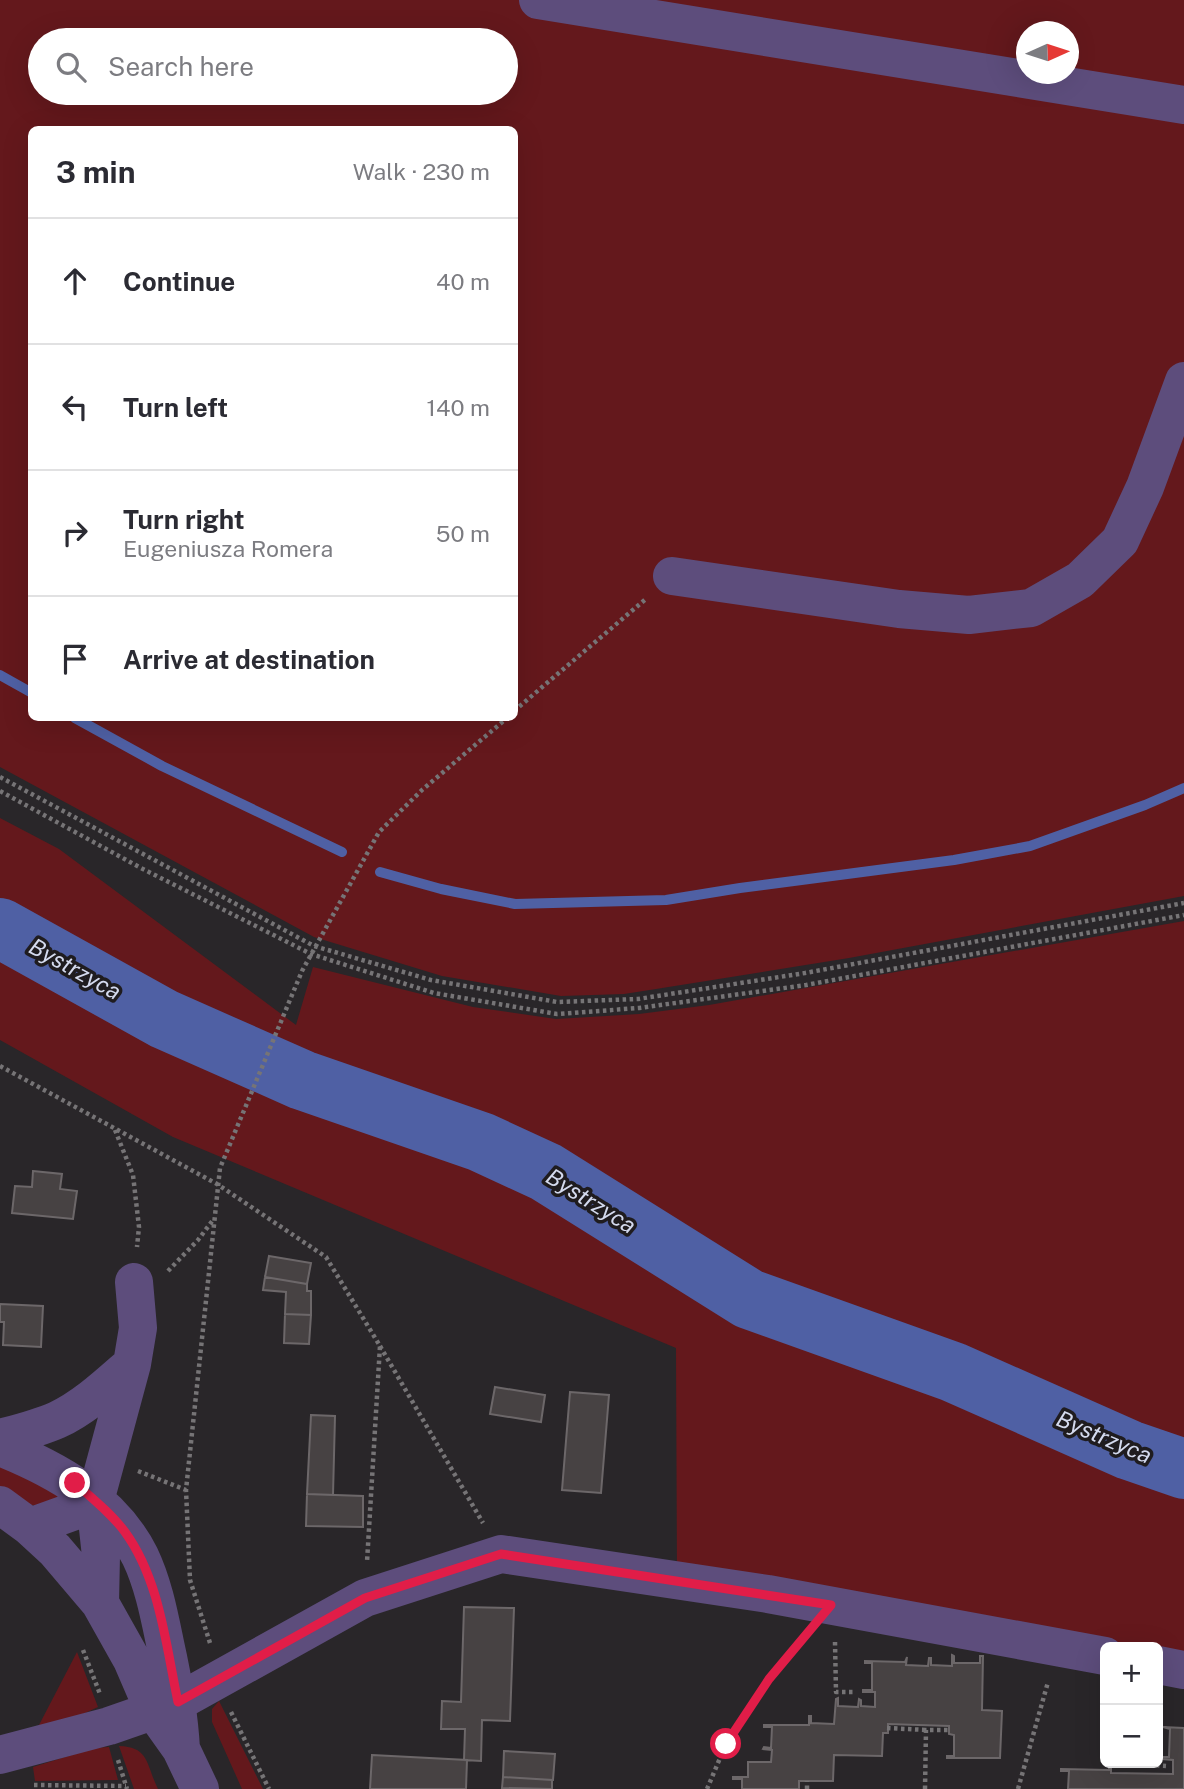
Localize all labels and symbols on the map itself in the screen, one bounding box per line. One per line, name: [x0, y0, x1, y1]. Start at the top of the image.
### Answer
north arrow: [1016, 21, 1079, 84]
water label: Bystrzyca: [25, 932, 126, 1005]
water label: Bystrzyca: [541, 1162, 641, 1239]
water label: Bystrzyca: [1053, 1404, 1156, 1469]
route end: [59, 1467, 90, 1498]
route start: [710, 1728, 741, 1759]

